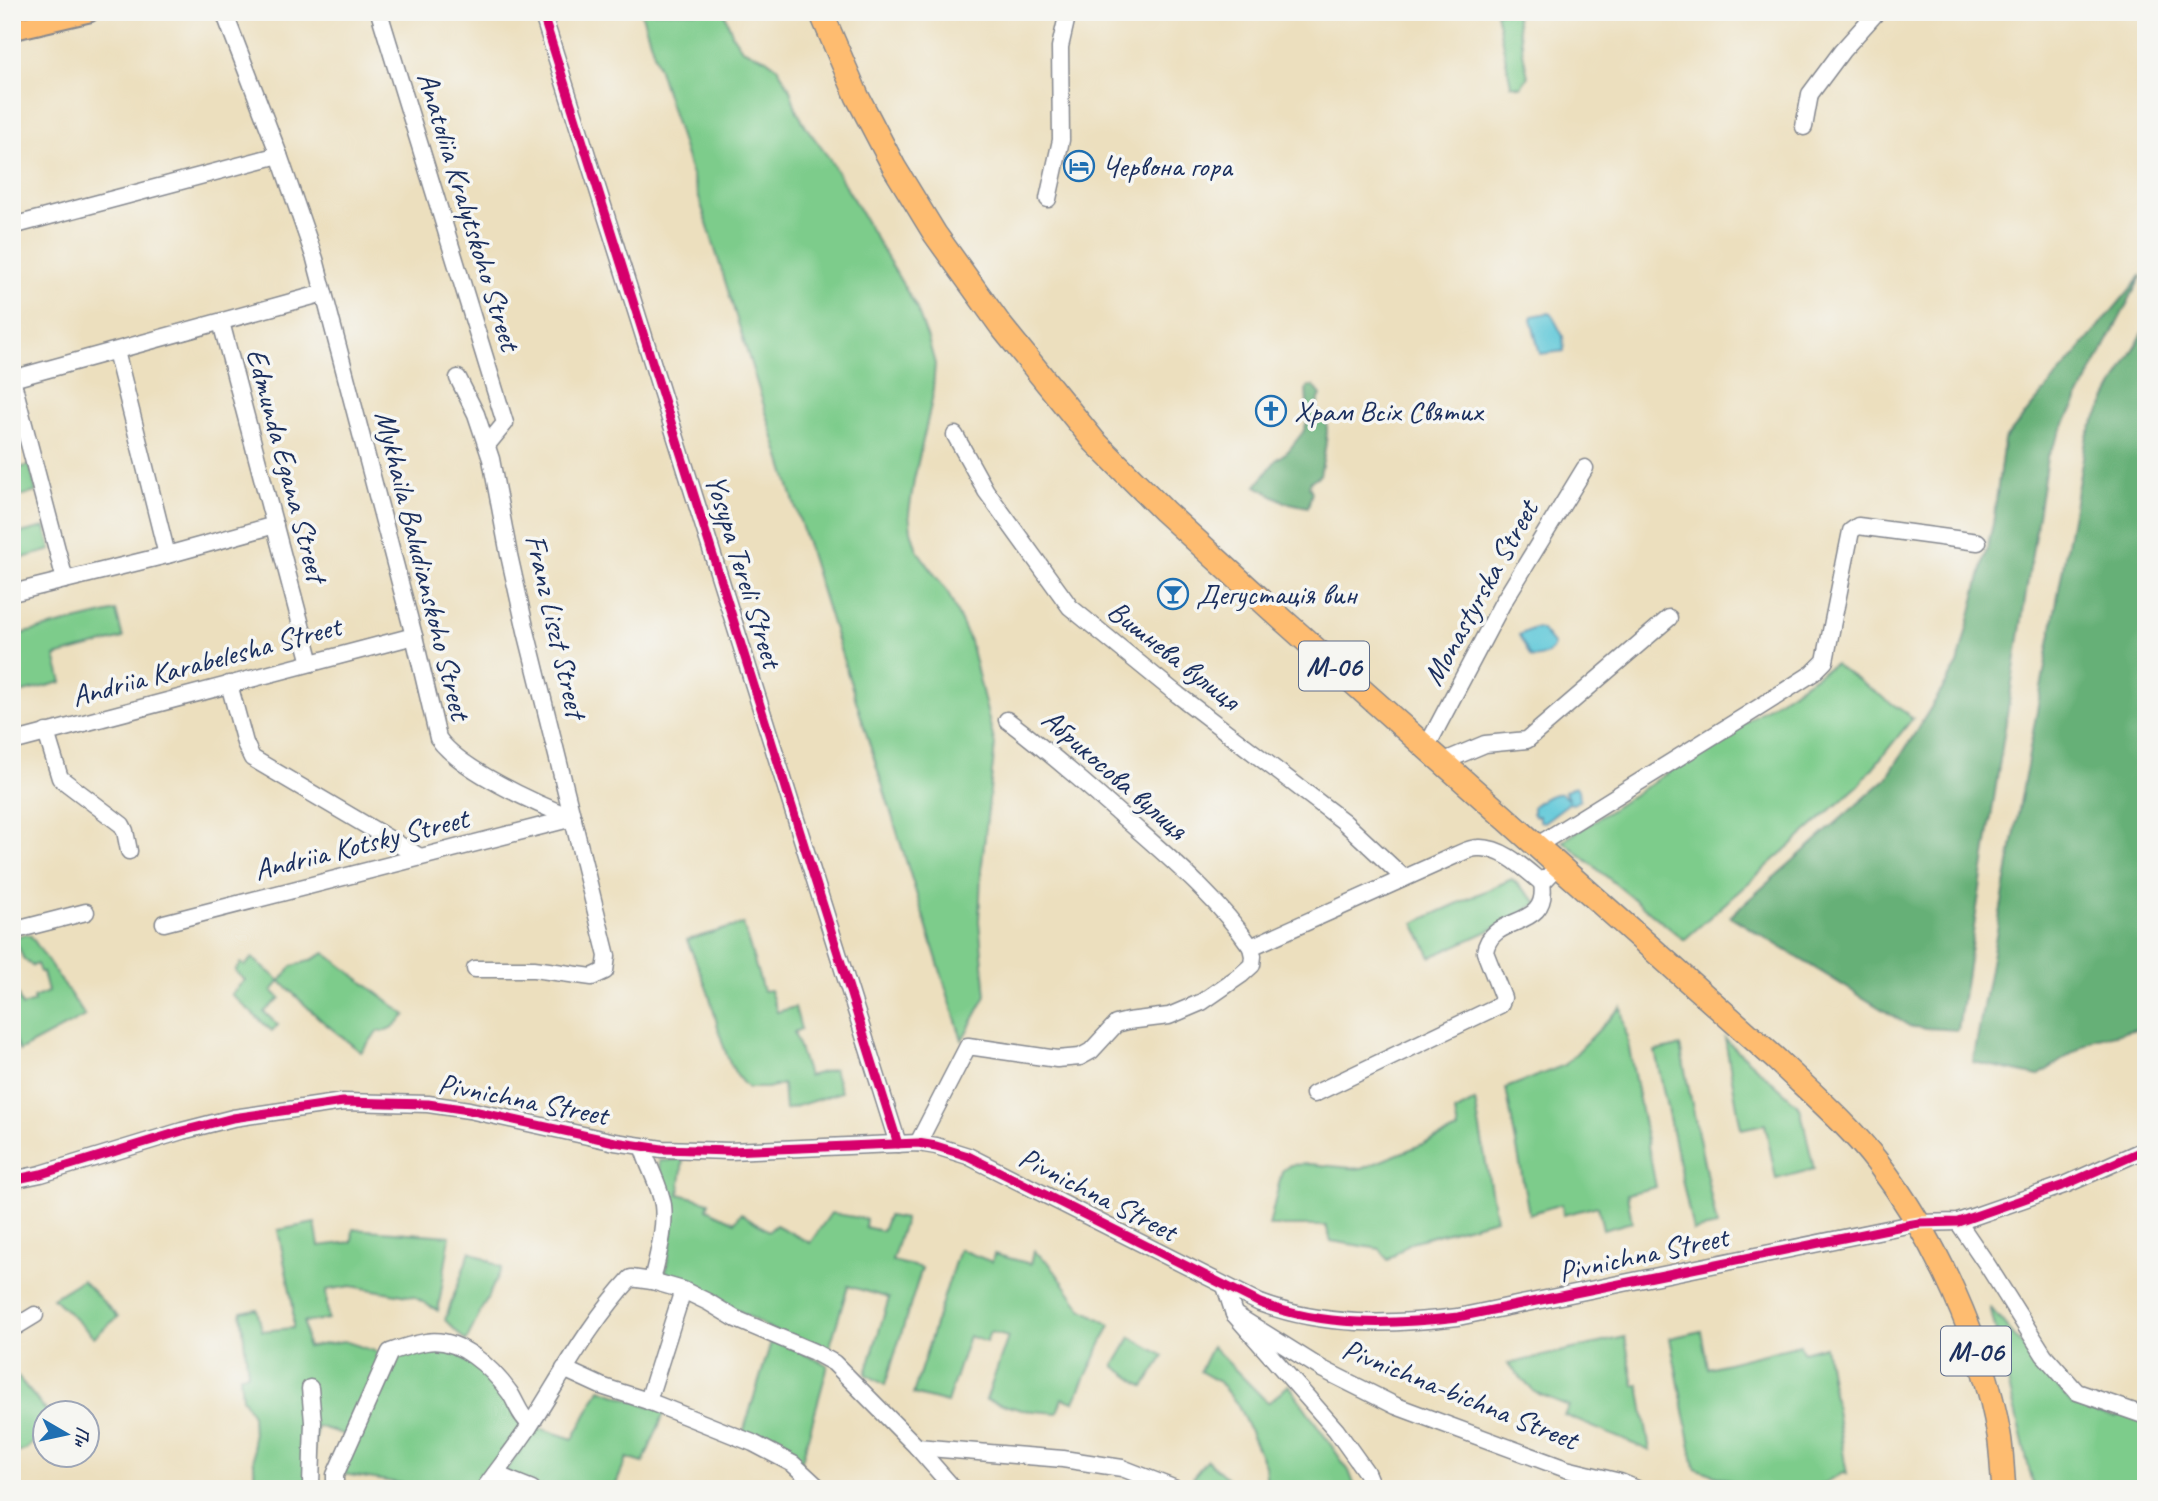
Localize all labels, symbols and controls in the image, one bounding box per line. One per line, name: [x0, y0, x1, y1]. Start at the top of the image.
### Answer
street label: Anatoliia Kralytskoho Street: [409, 67, 530, 358]
place label: Червона гора: [1102, 147, 1234, 185]
hotel icon: Червона гора: [1062, 149, 1096, 183]
street label: Edmunda Egana Street: [238, 344, 337, 590]
place label: Храм Всіх Святих: [1294, 392, 1485, 430]
church icon: Храм Всіх Святих: [1254, 394, 1288, 428]
street label: Mykhaila Baludianskoho Street: [366, 407, 480, 726]
street label: Yosypa Tereli Street: [697, 470, 792, 675]
street label: Monastyrska Street: [1414, 491, 1548, 692]
street label: Franz Liszt Street: [516, 531, 596, 725]
place label: Дегустація вин: [1196, 575, 1358, 613]
bar icon: Дегустація вин: [1156, 577, 1190, 611]
street label: Вишнева вулиця: [1100, 591, 1250, 720]
street label: Andriia Karabelesha Street: [67, 606, 348, 715]
road number: М-06: [1299, 642, 1369, 690]
street label: Абрикосова вулиця: [1034, 700, 1197, 849]
street label: Andriia Kotsky Street: [250, 798, 475, 889]
street label: Pivnichna Street: [435, 1064, 614, 1135]
street label: Pivnichna Street: [1013, 1138, 1186, 1251]
street label: Pivnichna Street: [1555, 1217, 1734, 1290]
road number: М-06: [1941, 1326, 2011, 1376]
street label: Pivnichna-bichna Street: [1337, 1330, 1586, 1460]
north arrow: [32, 1400, 102, 1470]
text: Пн: [68, 1425, 95, 1450]

